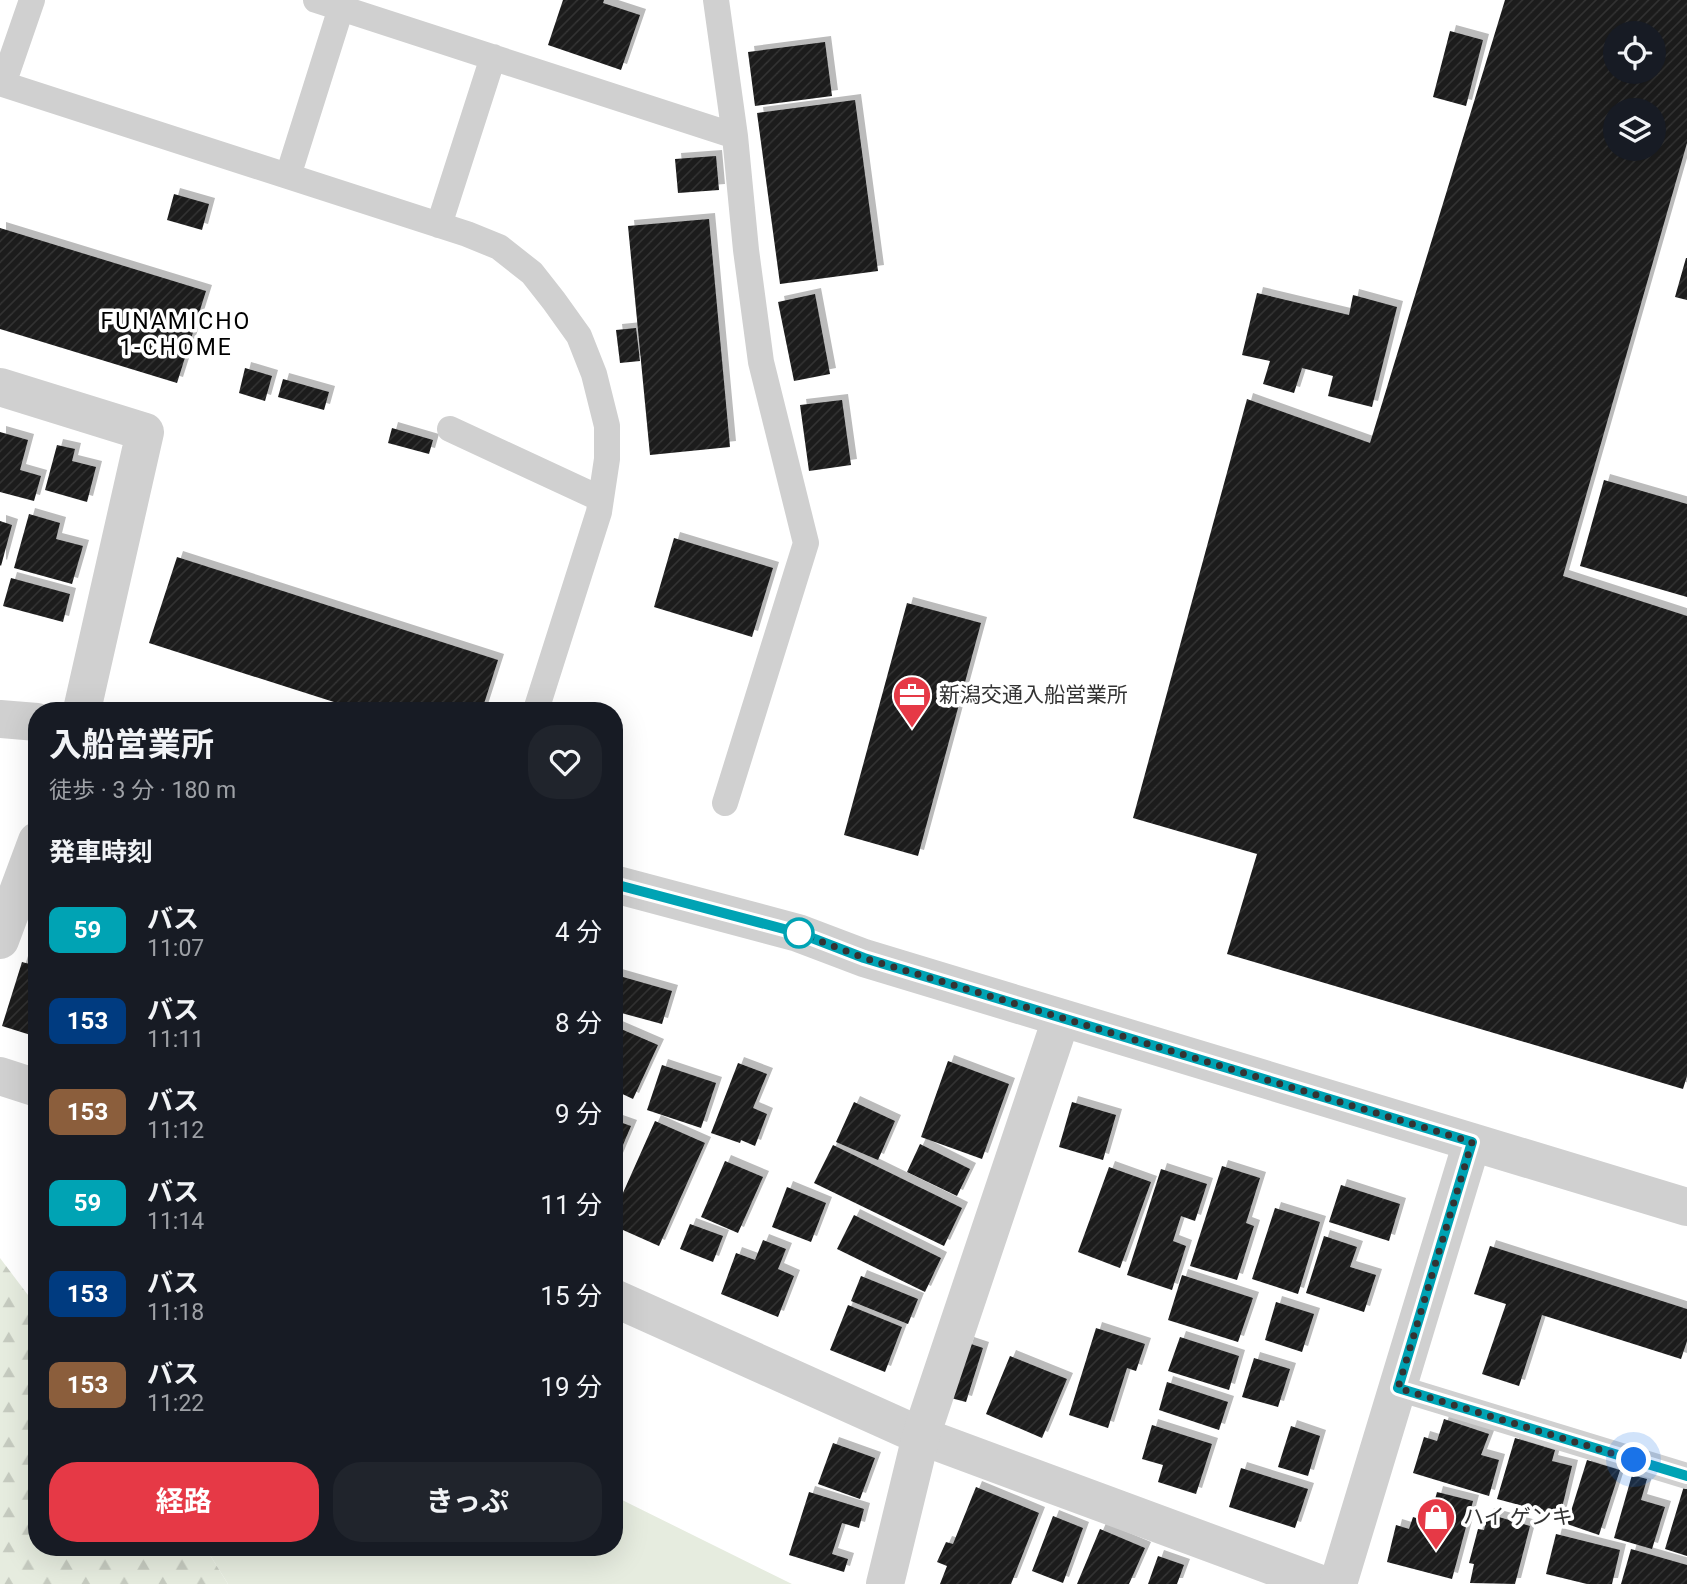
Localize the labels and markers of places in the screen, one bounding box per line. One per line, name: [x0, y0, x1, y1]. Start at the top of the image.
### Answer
office icon: 新潟交通入船営業所: [891, 674, 933, 729]
place label: 新潟交通入船営業所: [939, 683, 1128, 707]
unlabelled marker: [784, 918, 814, 948]
shop icon: ハイ ゲンキ: [1415, 1496, 1457, 1551]
place label: ハイ ゲンキ: [1463, 1505, 1573, 1529]

